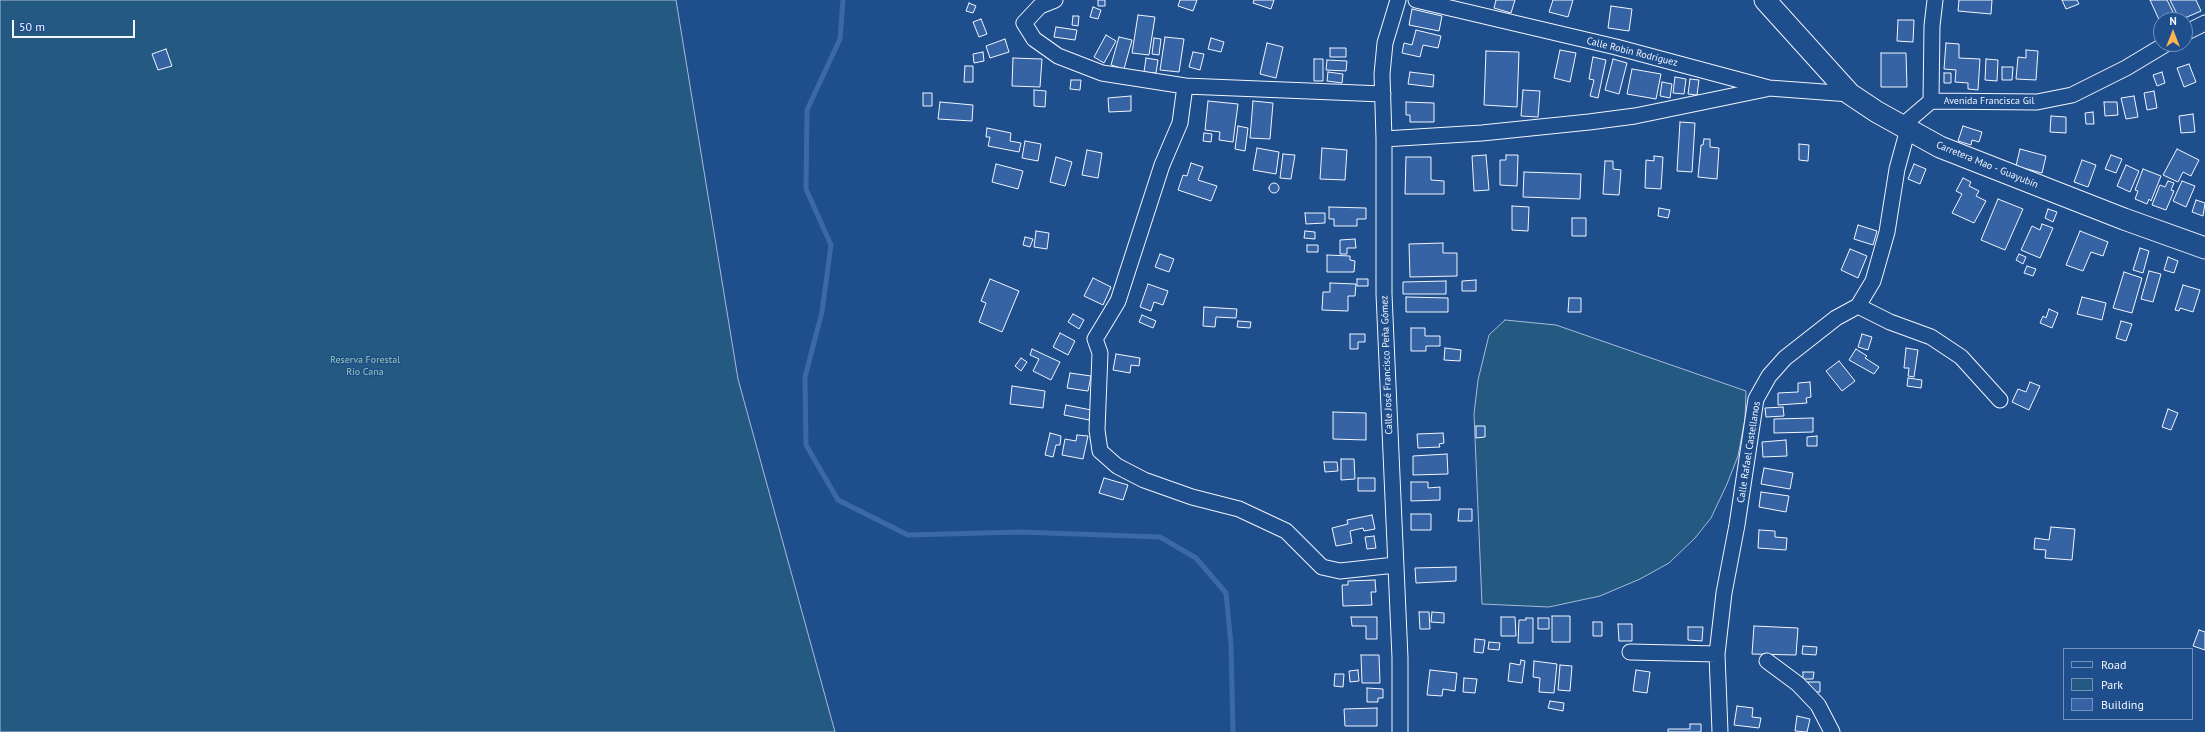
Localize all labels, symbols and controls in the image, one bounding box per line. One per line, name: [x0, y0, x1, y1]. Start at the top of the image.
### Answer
scale bar: [14, 12, 137, 38]
north arrow: [2153, 12, 2193, 52]
text: N: [2169, 14, 2177, 28]
text: 50 m: [19, 19, 45, 34]
street label: Calle Robin Rodríguez: [1585, 35, 1679, 69]
street label: Avenida Francisca Gil: [1944, 95, 2034, 107]
street label: Carretera Mao - Guayubín: [1934, 139, 2040, 191]
street label: Calle José Francisco Peña Gómez: [1379, 295, 1395, 435]
park label: Reserva Forestal Río Cana: [330, 354, 400, 378]
street label: Calle Rafael Castellanos: [1735, 400, 1763, 504]
legend: [2063, 648, 2193, 720]
text: Road: [2101, 657, 2126, 672]
text: Park: [2101, 677, 2123, 692]
text: Building: [2101, 697, 2144, 712]

